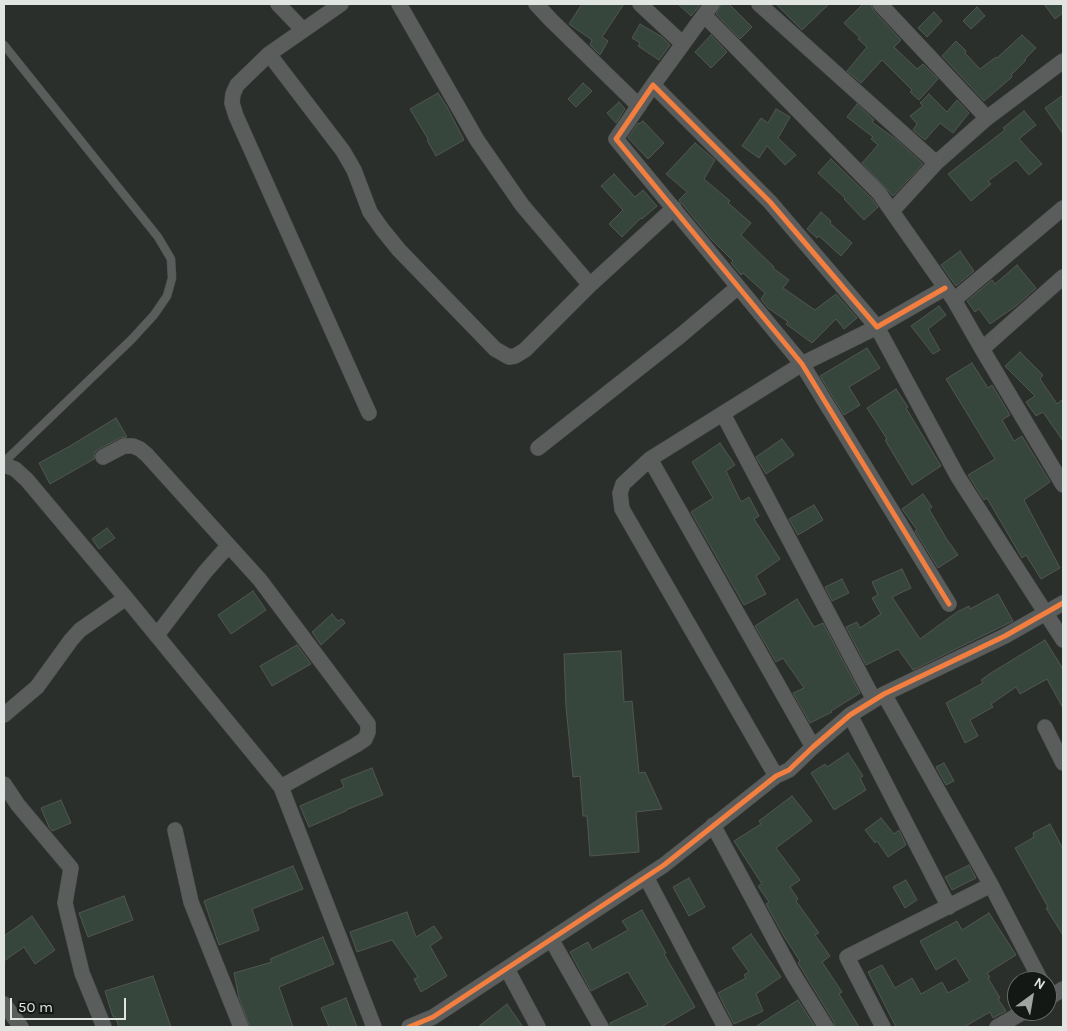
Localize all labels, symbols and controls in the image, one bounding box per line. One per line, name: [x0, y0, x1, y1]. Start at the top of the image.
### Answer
north arrow: [1007, 971, 1057, 1021]
text: N: [1031, 974, 1048, 994]
scale bar: [12, 988, 129, 1020]
text: 50 m: [18, 998, 53, 1016]

